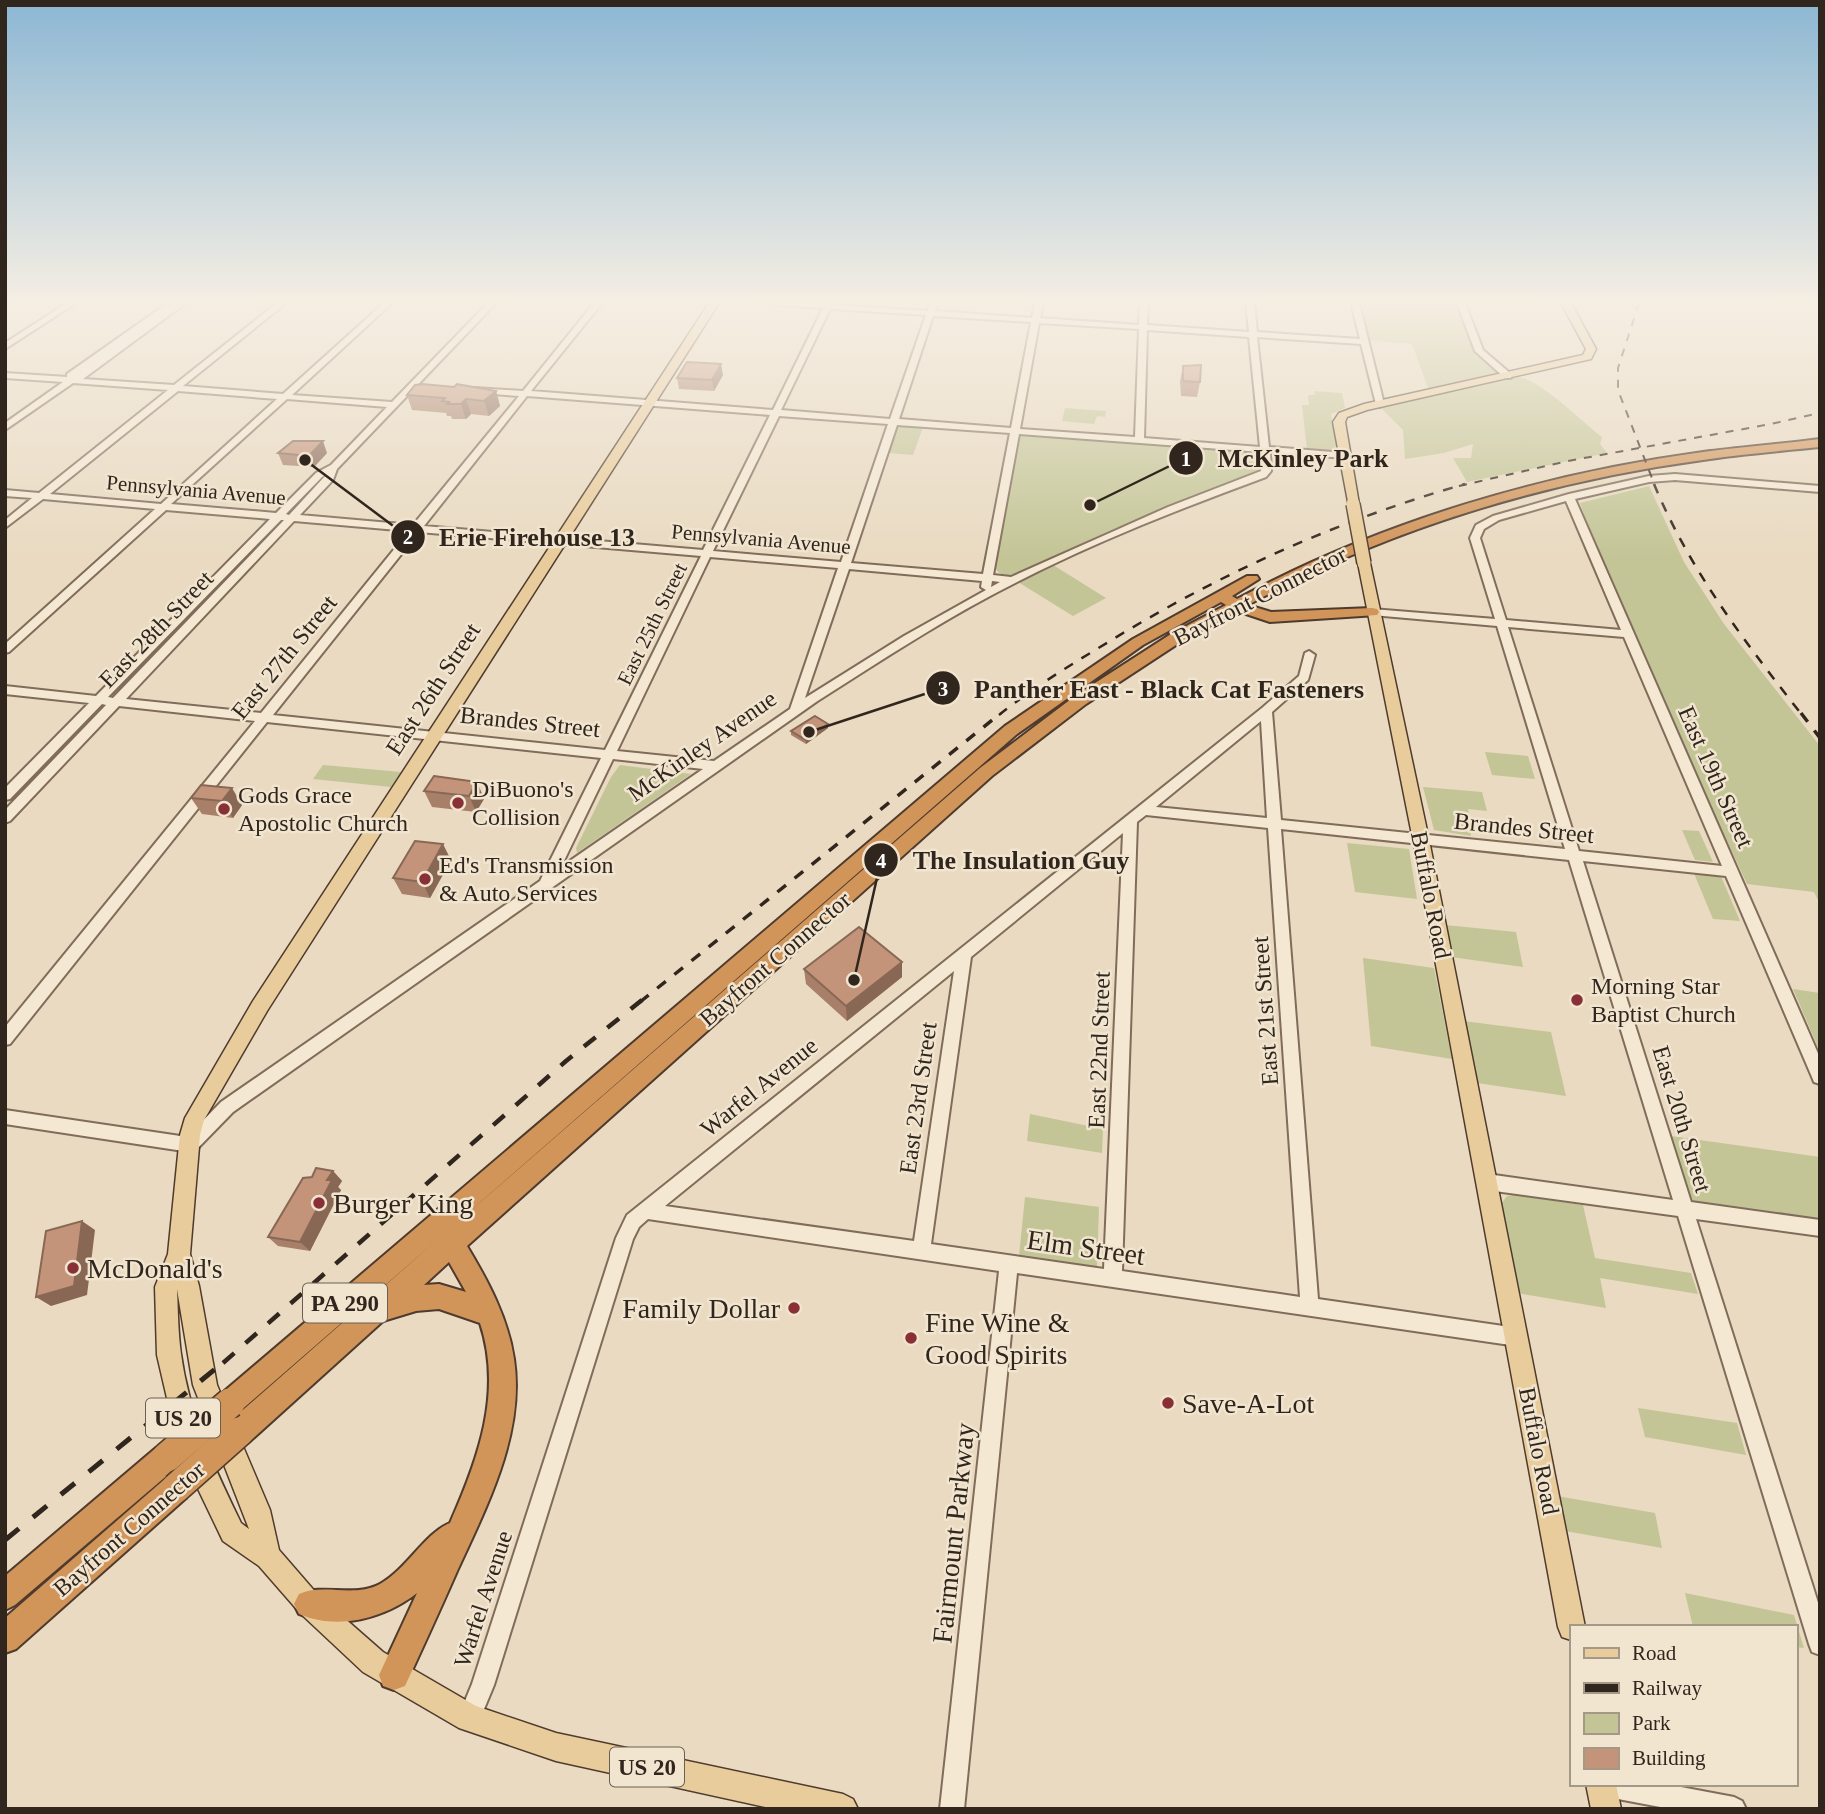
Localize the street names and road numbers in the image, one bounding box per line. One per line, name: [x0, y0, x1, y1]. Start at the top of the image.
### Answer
street label: Pennsylvania Avenue: [105, 470, 287, 510]
street label: Pennsylvania Avenue: [670, 519, 852, 559]
street label: Bayfront Connector: [1169, 541, 1351, 651]
street label: East 25th Street: [612, 559, 692, 689]
street label: East 28th Street: [94, 565, 218, 693]
street label: East 27th Street: [226, 590, 342, 724]
street label: East 26th Street: [381, 618, 485, 760]
street label: McKinley Avenue: [623, 685, 781, 807]
street label: Brandes Street: [459, 702, 602, 742]
street label: East 19th Street: [1673, 702, 1759, 852]
street label: Brandes Street: [1453, 808, 1596, 848]
street label: Buffalo Road: [1406, 829, 1456, 961]
street label: Bayfront Connector: [694, 886, 856, 1032]
street label: East 21st Street: [1247, 935, 1283, 1086]
street label: East 22nd Street: [1083, 971, 1115, 1129]
street label: East 23rd Street: [894, 1020, 942, 1176]
street label: Warfel Avenue: [696, 1032, 822, 1142]
street label: East 20th Street: [1647, 1043, 1717, 1196]
street label: Elm Street: [1025, 1224, 1147, 1271]
road number: PA 290: [303, 1284, 387, 1322]
street label: Buffalo Road: [1514, 1385, 1564, 1517]
road number: US 20: [146, 1399, 220, 1438]
street label: Fairmount Parkway: [926, 1421, 980, 1645]
street label: Bayfront Connector: [48, 1456, 210, 1602]
street label: Warfel Avenue: [449, 1527, 517, 1671]
road number: US 20: [610, 1748, 684, 1786]

